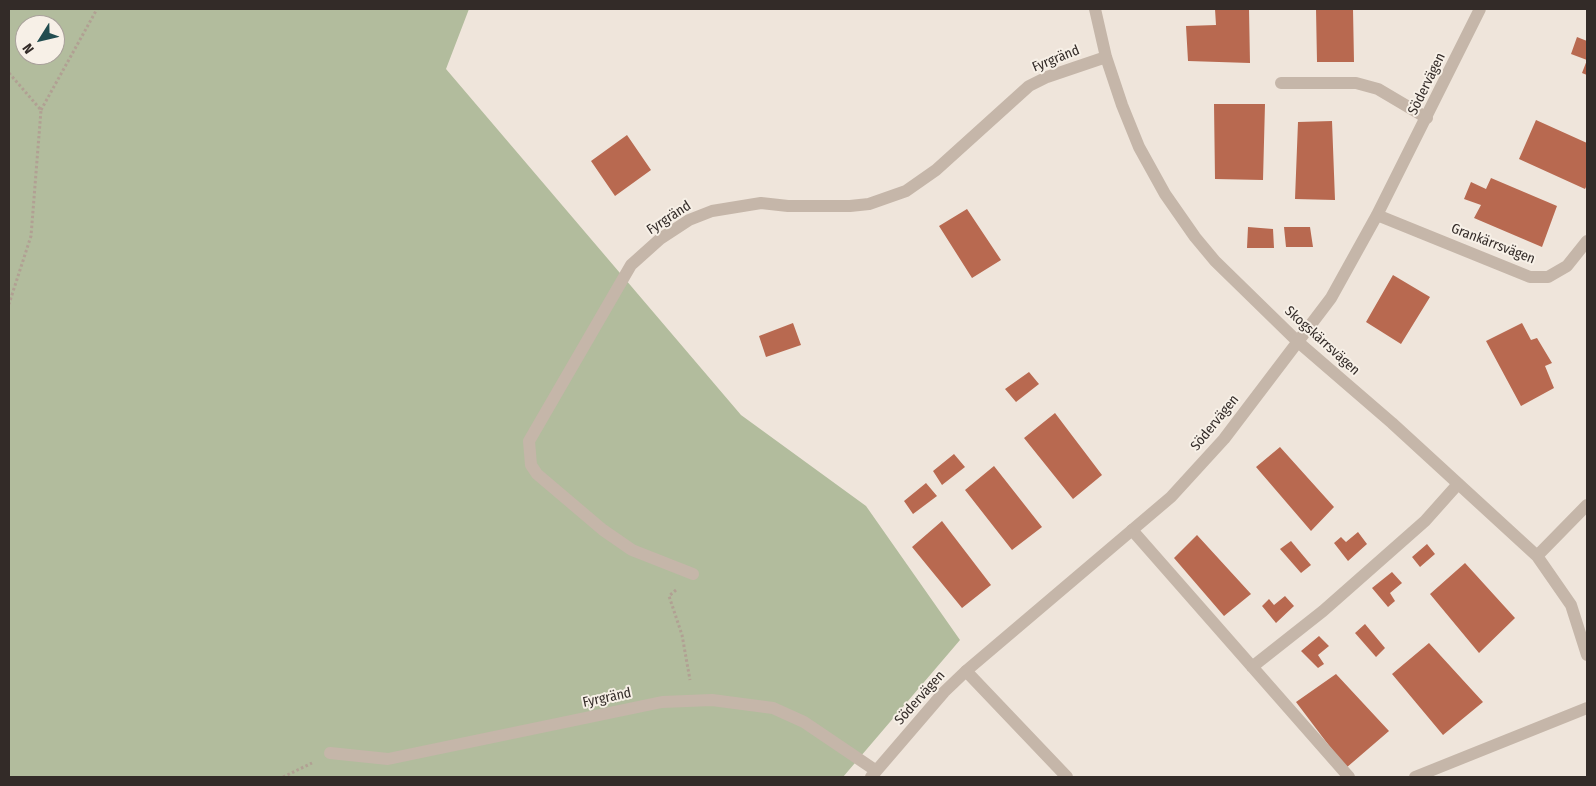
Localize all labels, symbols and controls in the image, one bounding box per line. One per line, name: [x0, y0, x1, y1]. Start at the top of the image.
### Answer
north arrow: [15, 15, 65, 65]
text: N: [19, 40, 38, 57]
street label: Fyrgränd: [1030, 42, 1082, 76]
street label: Södervägen: [1405, 50, 1449, 118]
street label: Fyrgränd: [644, 198, 694, 238]
street label: Grankärrsvägen: [1449, 220, 1537, 268]
street label: Skogskärrsvägen: [1281, 303, 1363, 379]
street label: Södervägen: [1187, 392, 1243, 454]
street label: Södervägen: [891, 667, 949, 729]
street label: Fyrgränd: [581, 685, 633, 711]

